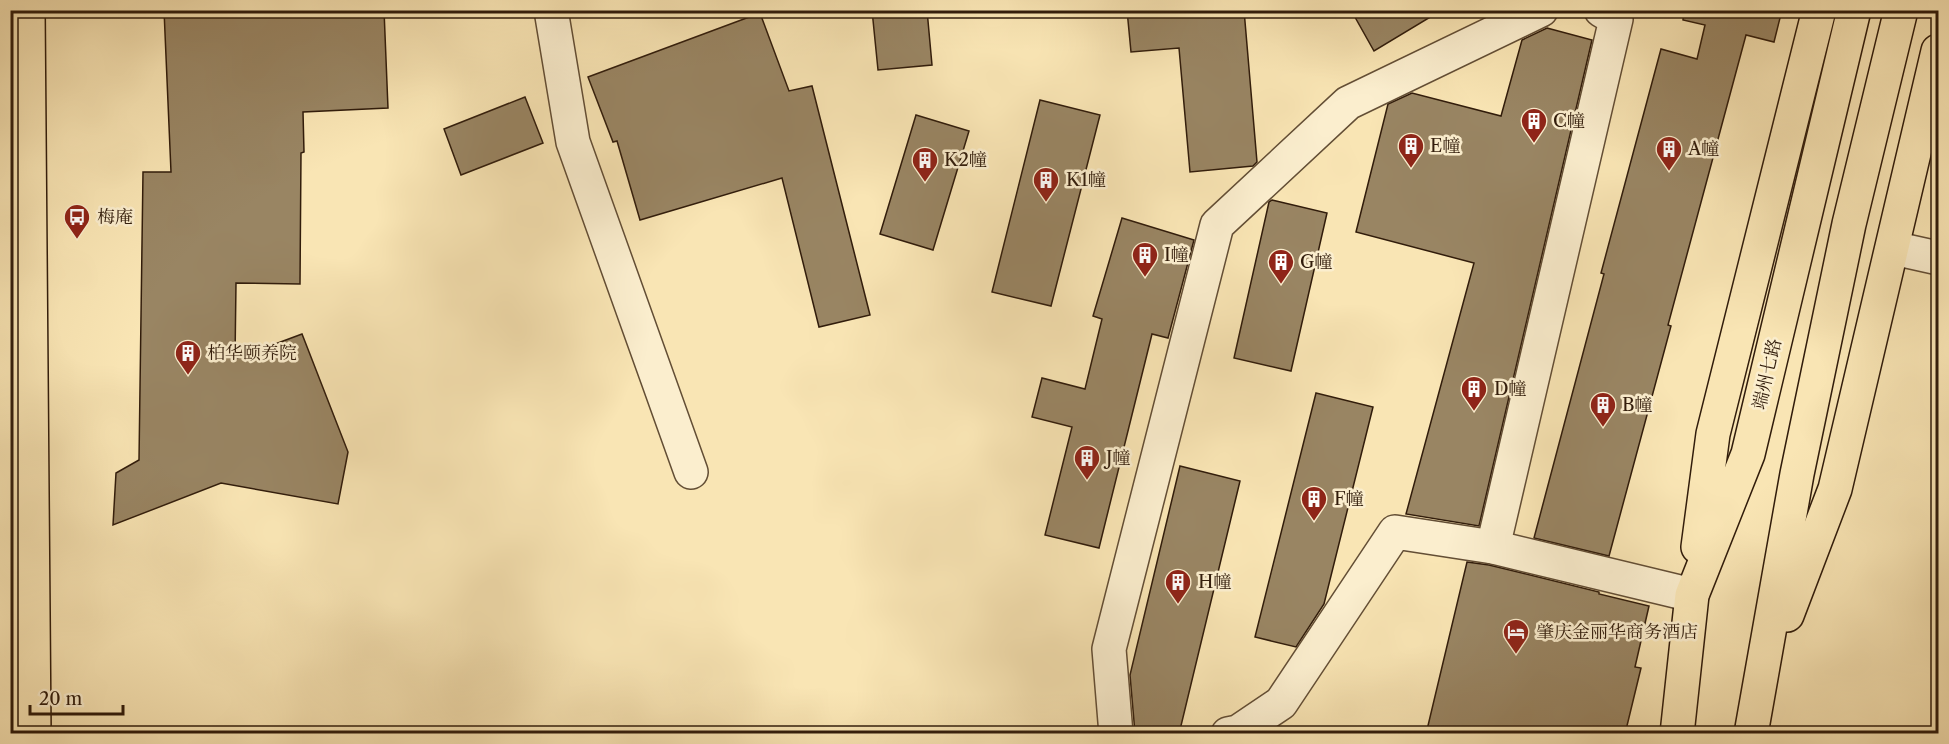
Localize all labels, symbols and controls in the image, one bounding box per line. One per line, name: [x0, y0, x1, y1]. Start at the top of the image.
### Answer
building icon: C幢: [1519, 106, 1549, 144]
place label: C幢: [1553, 110, 1585, 132]
building icon: E幢: [1396, 131, 1426, 169]
building icon: A幢: [1654, 134, 1684, 172]
place label: E幢: [1430, 135, 1460, 157]
place label: A幢: [1687, 138, 1719, 160]
building icon: K2幢: [910, 145, 940, 183]
place label: K2幢: [944, 149, 987, 171]
building icon: K1幢: [1031, 165, 1061, 203]
place label: K1幢: [1066, 169, 1106, 191]
bus stop icon: 梅庵: [62, 202, 92, 240]
place label: 梅庵: [97, 206, 133, 228]
building icon: I幢: [1130, 240, 1160, 278]
place label: I幢: [1164, 244, 1189, 266]
building icon: G幢: [1266, 247, 1296, 285]
place label: G幢: [1300, 251, 1333, 273]
street label: 端州七路: [1748, 336, 1786, 412]
building icon: 柏华颐养院: [173, 338, 203, 376]
place label: 柏华颐养院: [207, 342, 297, 364]
building icon: D幢: [1459, 374, 1489, 412]
place label: D幢: [1494, 378, 1527, 400]
building icon: B幢: [1588, 390, 1618, 428]
place label: B幢: [1622, 394, 1653, 416]
building icon: J幢: [1072, 443, 1102, 481]
place label: J幢: [1103, 447, 1131, 469]
building icon: F幢: [1299, 484, 1329, 522]
place label: F幢: [1334, 488, 1364, 510]
building icon: H幢: [1163, 567, 1193, 605]
place label: H幢: [1198, 571, 1231, 593]
hotel icon: 肇庆金丽华商务酒店: [1501, 617, 1531, 655]
place label: 肇庆金丽华商务酒店: [1536, 621, 1698, 643]
scale bar: [30, 678, 123, 716]
text: 20 m: [39, 688, 83, 710]

